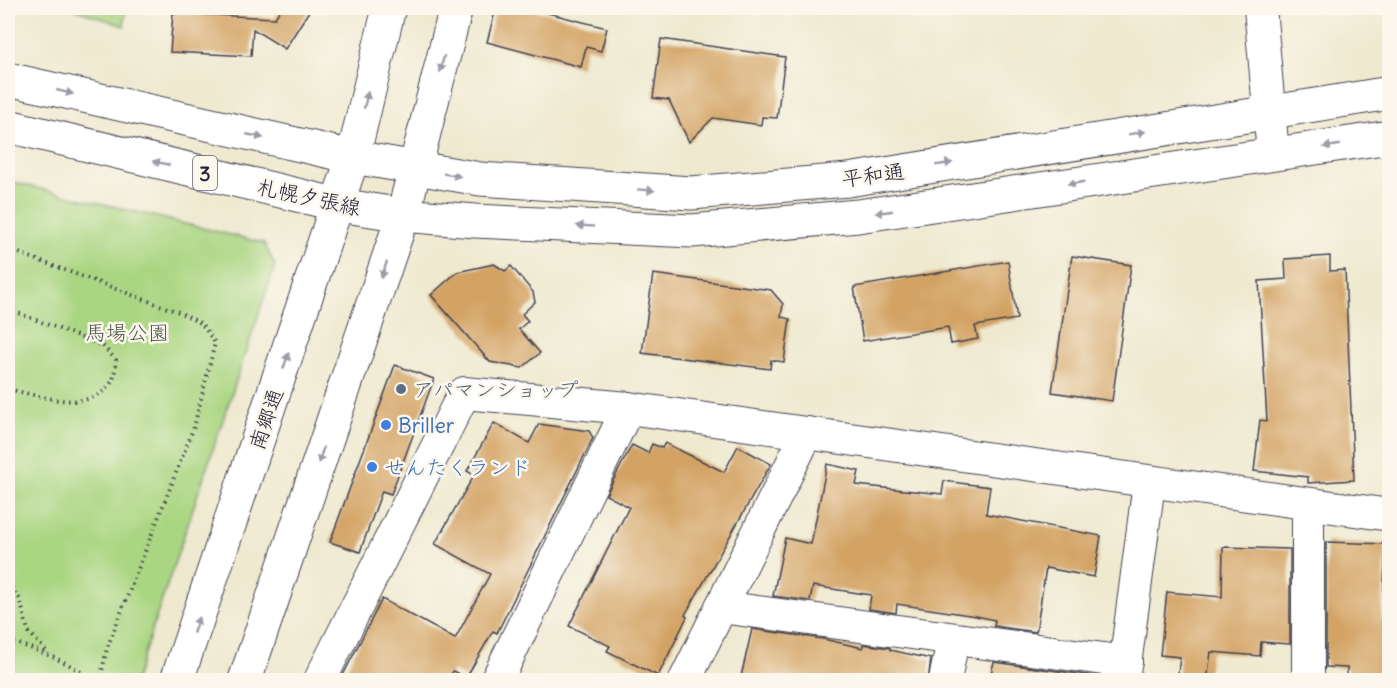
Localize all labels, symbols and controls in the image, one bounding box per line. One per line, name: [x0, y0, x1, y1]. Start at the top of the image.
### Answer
one-way arrow: [436, 55, 446, 73]
one-way arrow: [55, 88, 74, 98]
one-way arrow: [362, 90, 371, 109]
one-way arrow: [1127, 128, 1146, 137]
one-way arrow: [245, 132, 264, 141]
one-way arrow: [1322, 141, 1341, 150]
road number: 3: [193, 156, 217, 190]
one-way arrow: [152, 157, 171, 167]
street label: 平和通: [840, 157, 906, 193]
one-way arrow: [935, 160, 954, 169]
one-way arrow: [442, 170, 461, 179]
street label: 札幌夕張線: [255, 173, 363, 221]
one-way arrow: [1067, 179, 1086, 188]
one-way arrow: [637, 185, 656, 194]
one-way arrow: [874, 208, 893, 217]
one-way arrow: [575, 221, 594, 230]
one-way arrow: [378, 261, 388, 279]
park label: 馬場公園: [85, 319, 169, 346]
one-way arrow: [281, 352, 291, 370]
place label: アパマンショップ: [413, 376, 579, 403]
marker: アパマンショップ: [394, 382, 408, 396]
street label: 南郷通: [243, 385, 289, 453]
place label: Briller: [398, 412, 455, 439]
marker: Briller: [379, 418, 393, 432]
one-way arrow: [316, 446, 326, 464]
place label: せんたくランド: [384, 454, 531, 481]
marker: せんたくランド: [365, 460, 379, 474]
one-way arrow: [192, 616, 201, 634]

